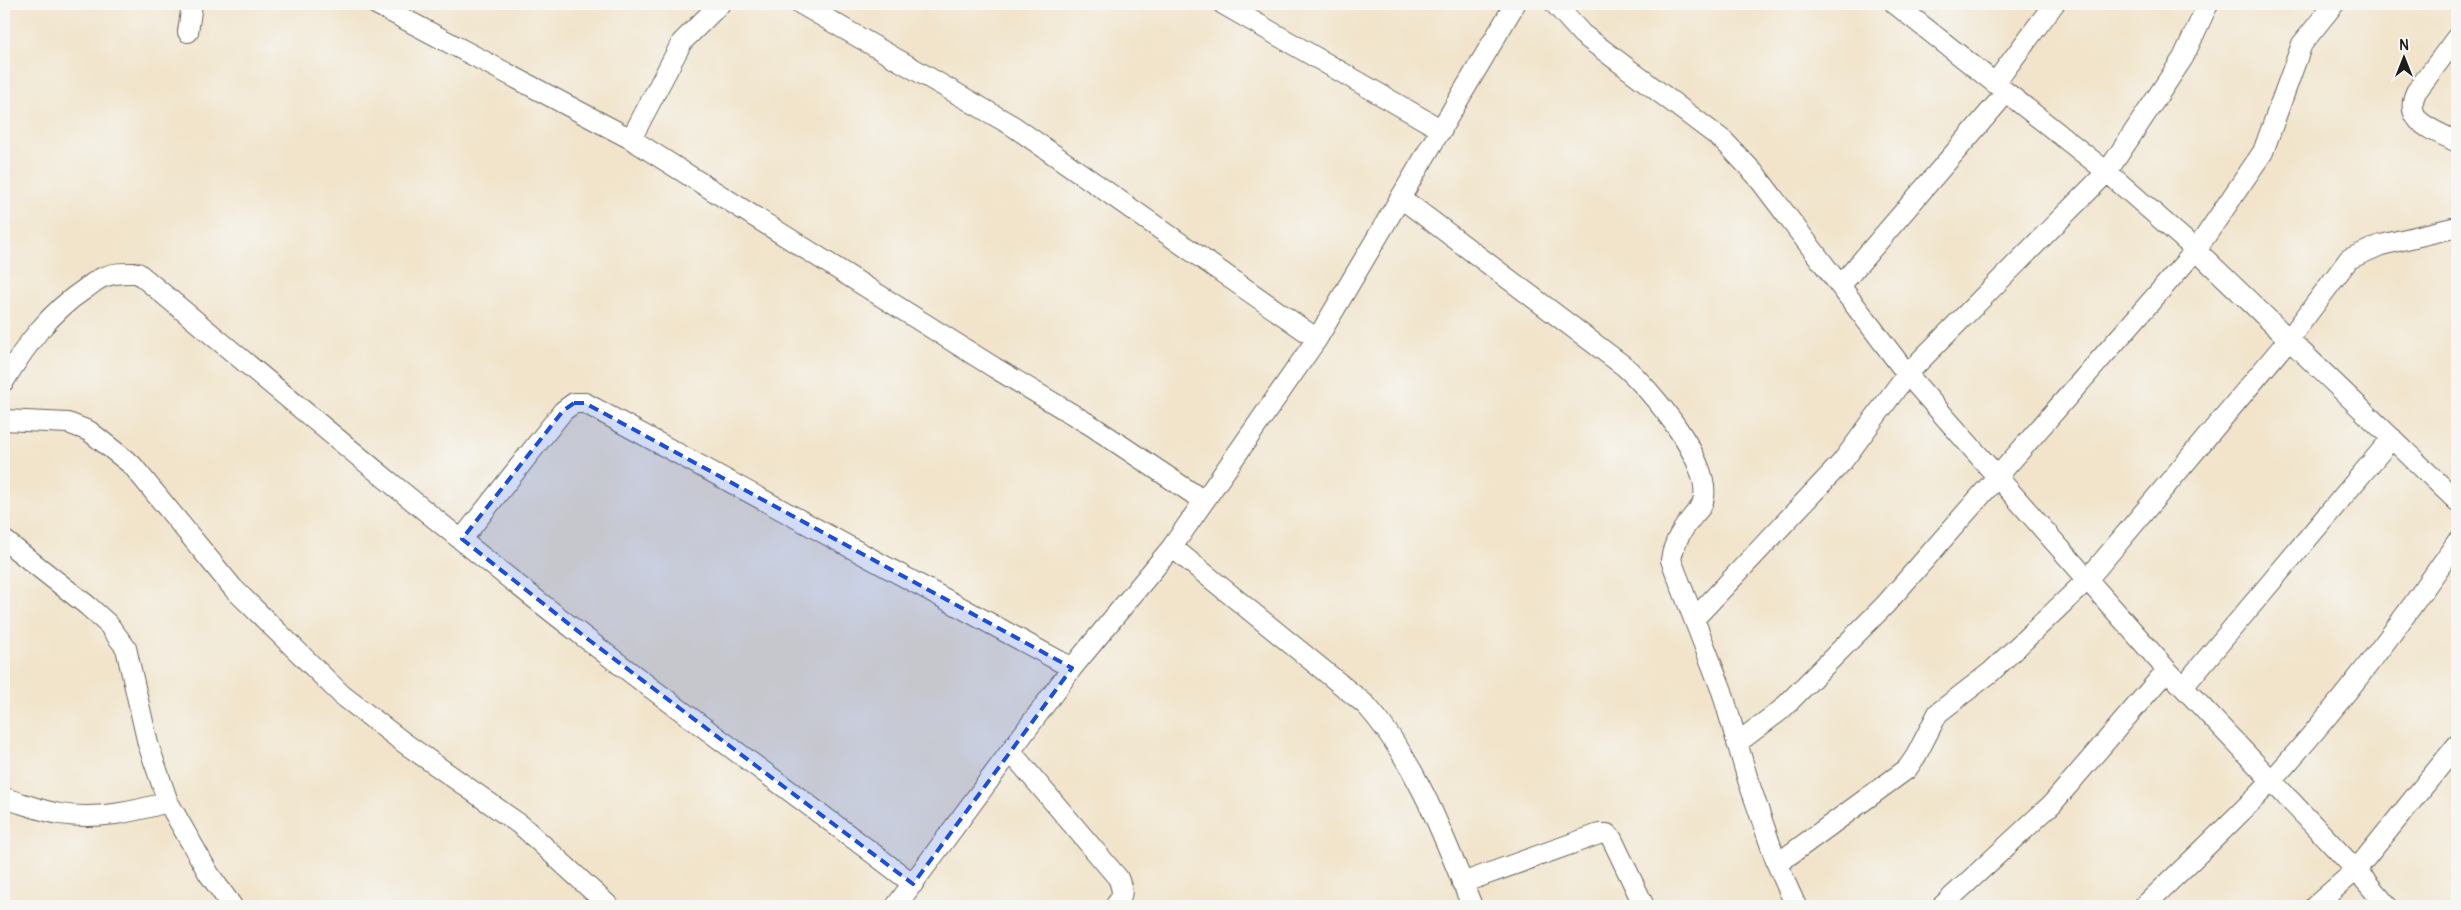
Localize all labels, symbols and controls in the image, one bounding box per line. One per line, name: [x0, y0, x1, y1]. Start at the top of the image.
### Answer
north arrow: [2378, 32, 2428, 82]
text: N: [2399, 37, 2409, 54]

